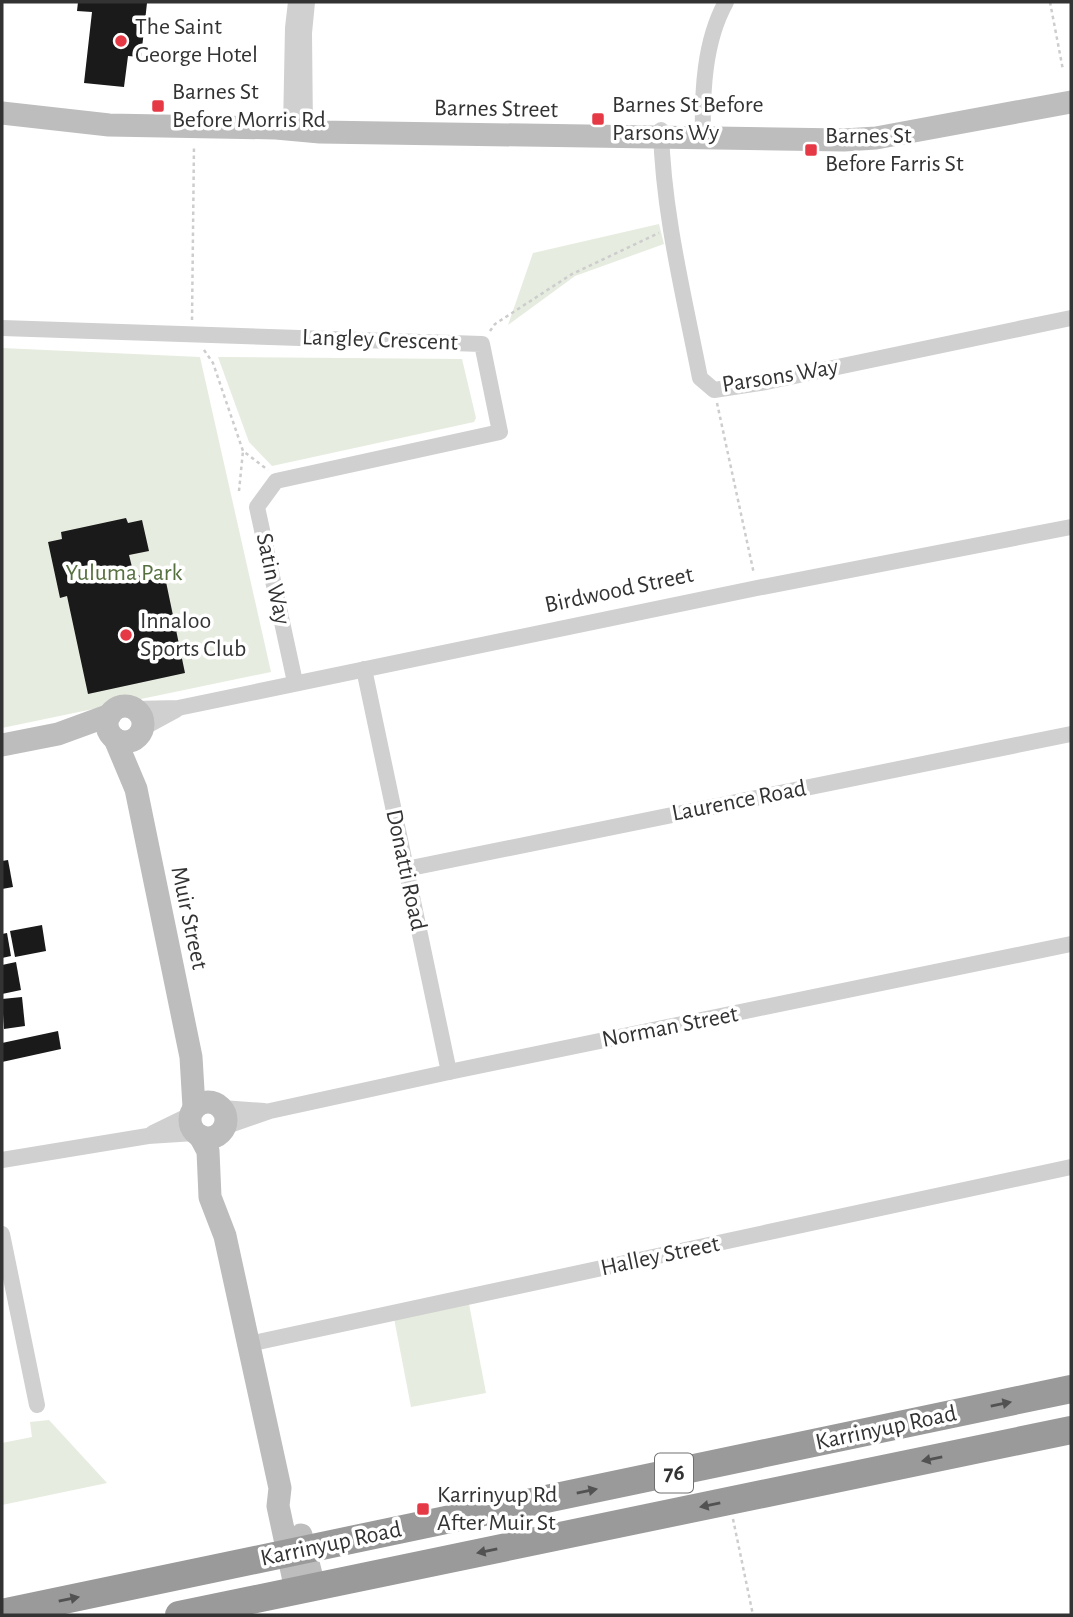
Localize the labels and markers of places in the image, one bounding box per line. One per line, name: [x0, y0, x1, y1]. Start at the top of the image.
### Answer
place label: The Saint George Hotel: [135, 15, 258, 67]
marker: The Saint George Hotel: [113, 33, 129, 49]
place label: Barnes St Before Morris Rd: [172, 80, 326, 132]
place label: Barnes St Before Parsons Wy: [612, 93, 764, 145]
marker: Barnes St Before Morris Rd: [150, 98, 166, 114]
marker: Barnes St Before Parsons Wy: [590, 111, 606, 127]
place label: Barnes St Before Farris St: [825, 124, 964, 176]
marker: Barnes St Before Farris St: [803, 142, 819, 158]
place label: Innaloo Sports Club: [140, 609, 246, 661]
marker: Innaloo Sports Club: [118, 627, 134, 643]
place label: Karrinyup Rd After Muir St: [437, 1483, 558, 1535]
marker: Karrinyup Rd After Muir St: [415, 1501, 431, 1517]

